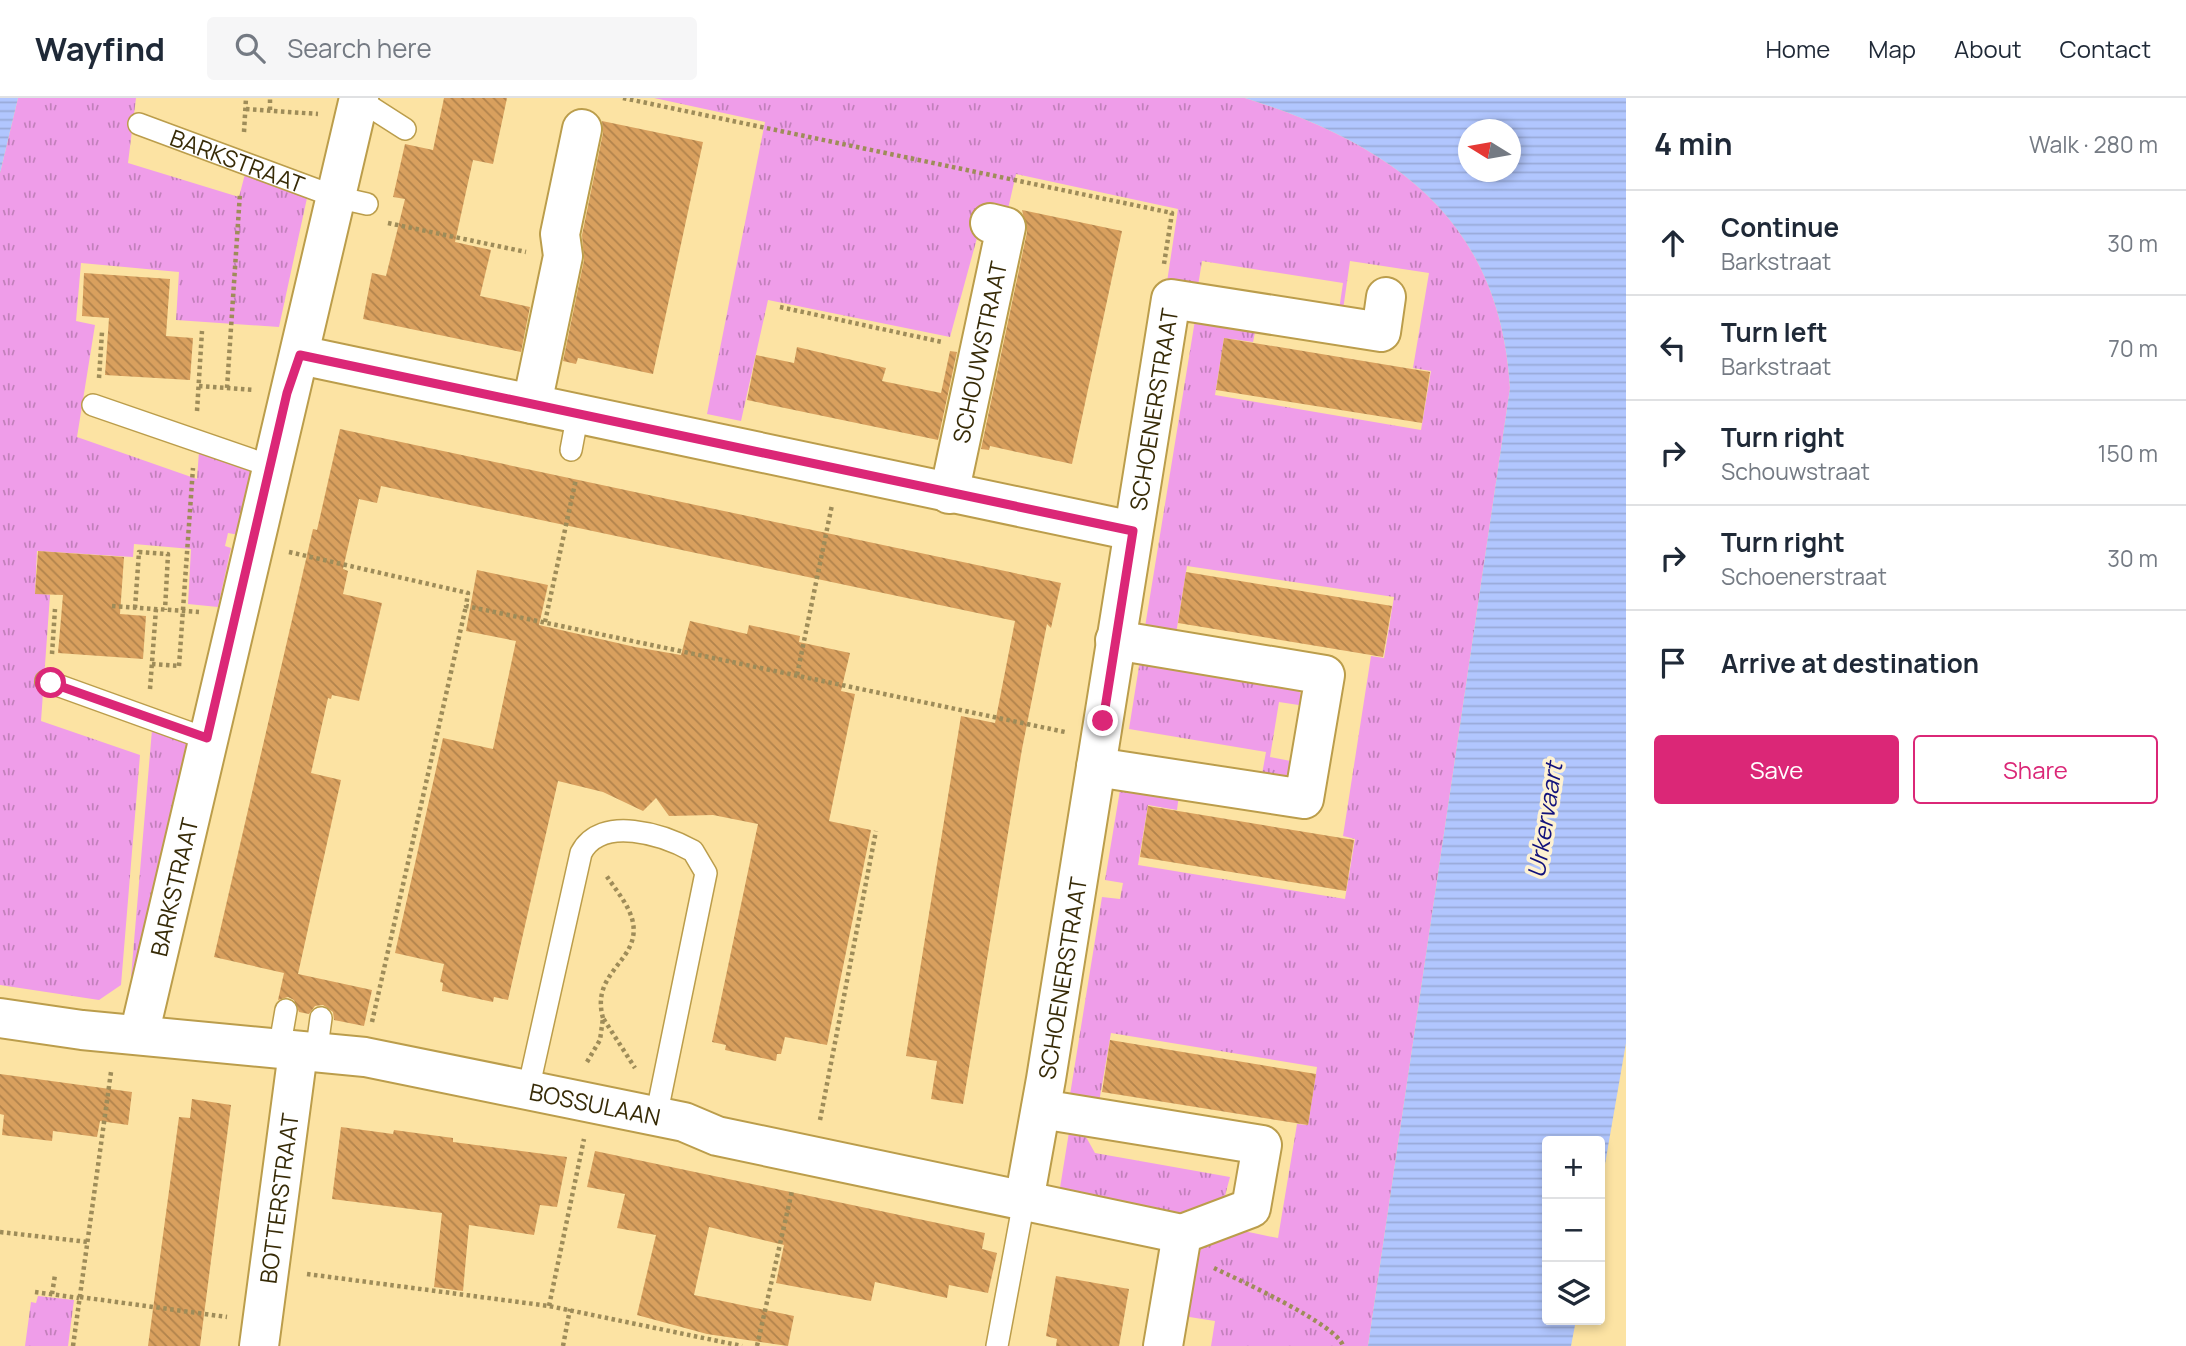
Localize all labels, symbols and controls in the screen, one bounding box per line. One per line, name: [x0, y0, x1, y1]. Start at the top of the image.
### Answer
search box: [207, 17, 697, 80]
text: Wayfind: [35, 26, 165, 71]
icon: search: [231, 29, 269, 67]
text: Search here: [287, 30, 432, 66]
text: Home: [1765, 32, 1830, 65]
text: Map: [1868, 32, 1916, 65]
text: About: [1954, 32, 2022, 65]
text: Contact: [2060, 32, 2151, 65]
north arrow: [1458, 119, 1521, 182]
street label: BARKSTRAAT: [166, 121, 309, 200]
text: 4 min: [1654, 123, 1732, 164]
text: Walk · 280 m: [2029, 128, 2158, 160]
text: Continue: [1721, 209, 1839, 245]
icon: ahead: [1654, 224, 1692, 262]
text: 30 m: [2107, 227, 2158, 259]
text: Barkstraat: [1721, 245, 1831, 277]
street label: SCHOUWSTRAAT: [944, 258, 1014, 446]
street label: SCHOENERSTRAAT: [1121, 306, 1185, 513]
text: Turn left: [1721, 314, 1828, 350]
icon: left: [1654, 329, 1692, 367]
text: 70 m: [2108, 332, 2158, 364]
text: Barkstraat: [1721, 350, 1831, 382]
text: Turn right: [1721, 419, 1845, 455]
icon: right: [1654, 434, 1692, 472]
text: 150 m: [2098, 437, 2158, 469]
text: Schouwstraat: [1721, 455, 1870, 487]
text: Turn right: [1721, 524, 1845, 560]
icon: right: [1654, 539, 1692, 577]
text: 30 m: [2107, 542, 2158, 574]
text: Schoenerstraat: [1721, 560, 1887, 592]
icon: arrive: [1654, 644, 1692, 682]
text: Arrive at destination: [1721, 645, 1979, 681]
route start: [35, 667, 66, 698]
route end: [1087, 705, 1118, 736]
button: Save: [1654, 735, 1899, 804]
button: Share: [1913, 735, 2158, 804]
water label: Urkervaart: [1519, 758, 1570, 880]
street label: BARKSTRAAT: [142, 814, 205, 959]
street label: SCHOENERSTRAAT: [1030, 875, 1094, 1082]
street label: BOSSULAAN: [527, 1075, 664, 1133]
street label: BOTTERSTRAAT: [251, 1111, 306, 1285]
map controls: [1542, 1136, 1605, 1325]
button: +: [1542, 1136, 1605, 1199]
button: −: [1542, 1199, 1605, 1262]
button: layers: [1542, 1262, 1605, 1325]

